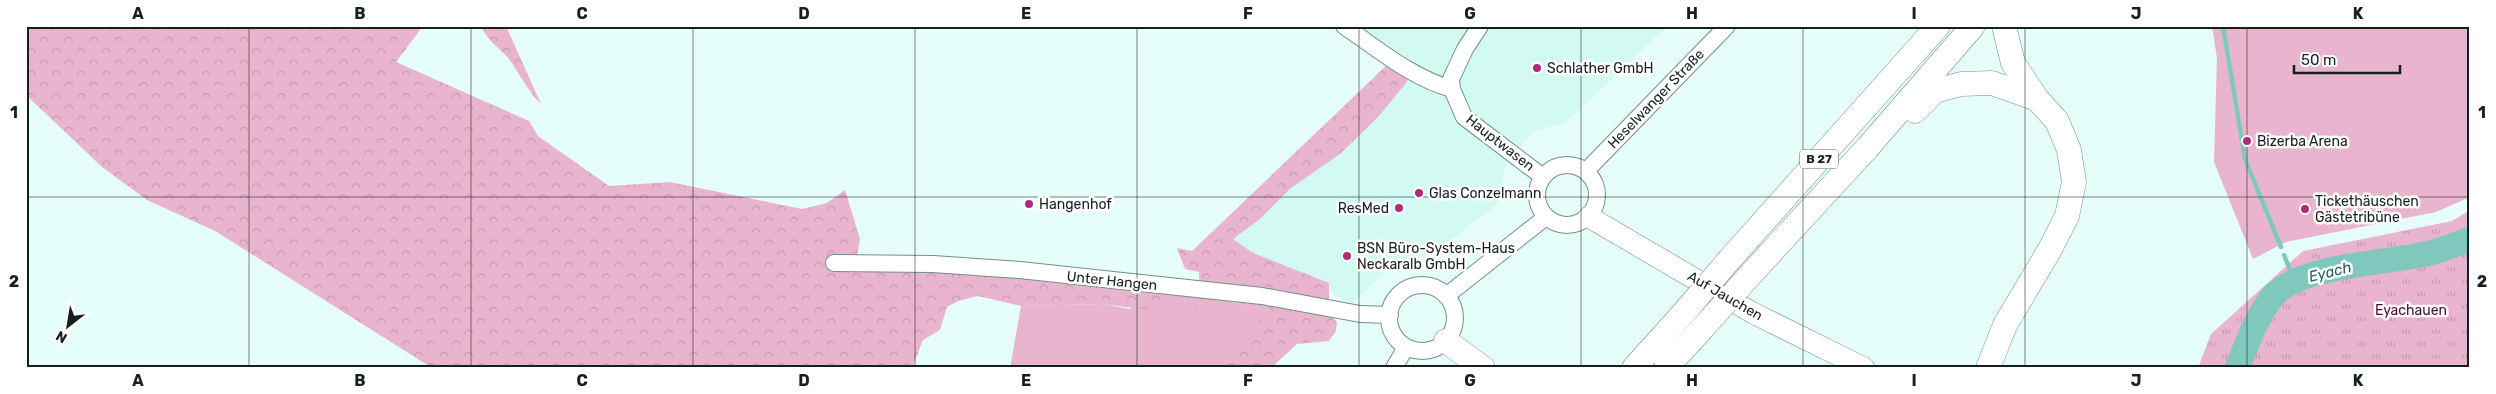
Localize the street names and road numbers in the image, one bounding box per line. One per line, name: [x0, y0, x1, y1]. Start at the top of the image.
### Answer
street label: Heselwanger Straße: [1604, 46, 1708, 152]
street label: Hauptwasen: [1462, 111, 1538, 175]
road number: B 27: [1800, 150, 1838, 168]
street label: Unter Hangen: [1066, 268, 1158, 294]
street label: Auf Jauchen: [1684, 268, 1766, 324]

